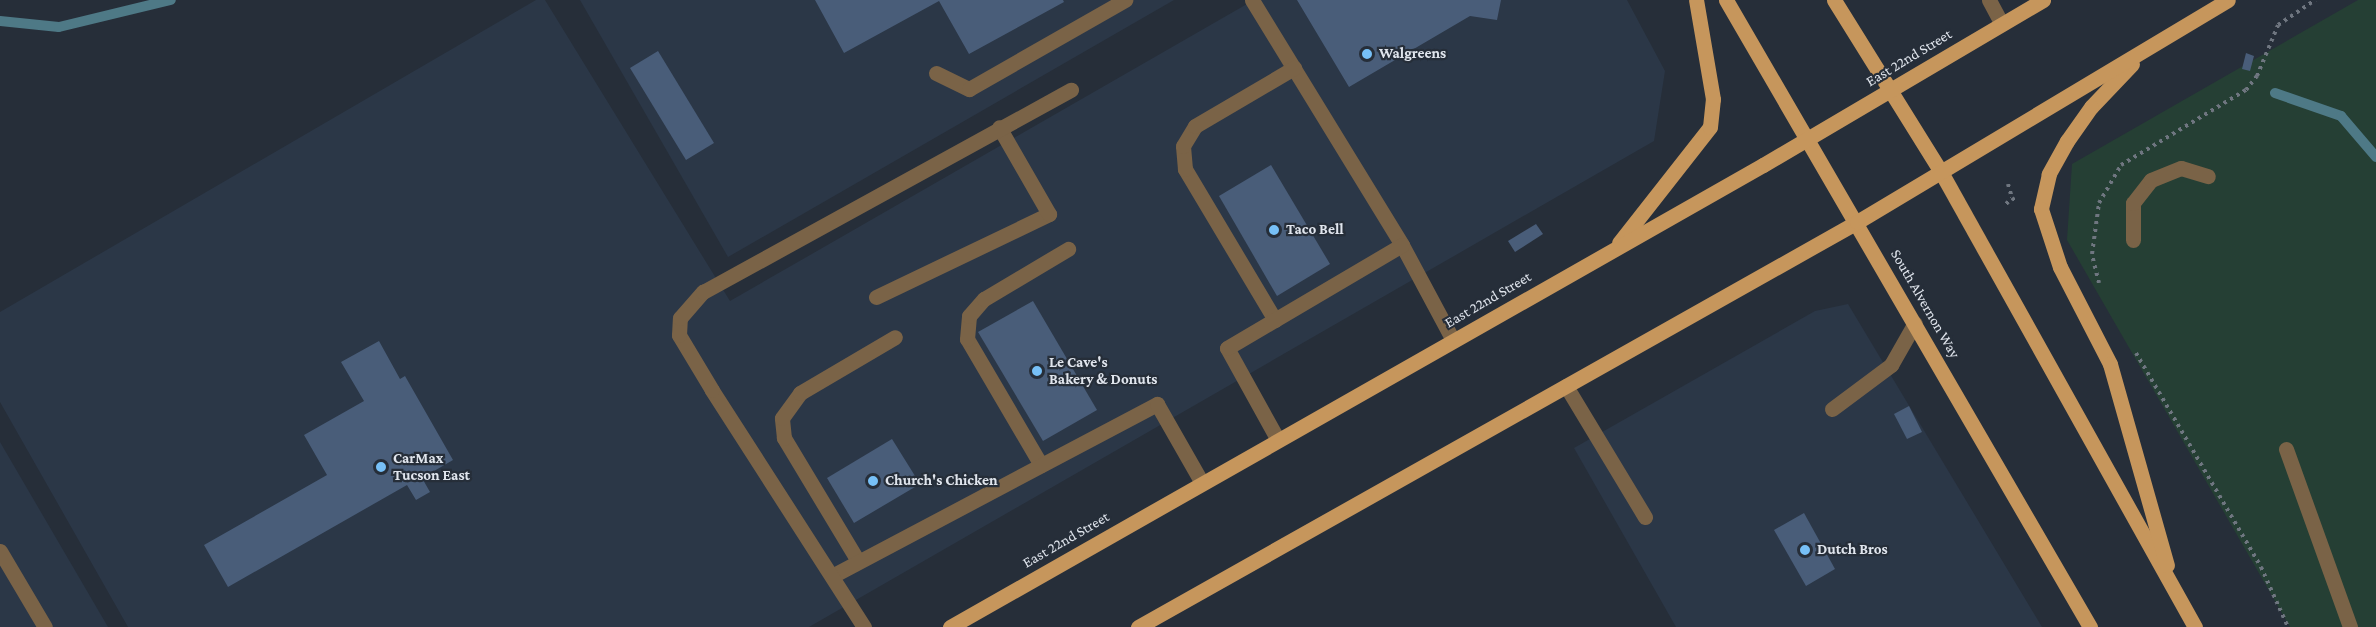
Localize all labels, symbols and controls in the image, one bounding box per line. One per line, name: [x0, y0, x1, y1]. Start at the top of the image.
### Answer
street label: East 22nd Street: [1863, 25, 1955, 91]
place label: Walgreens: [1379, 45, 1446, 63]
marker: Walgreens: [1360, 47, 1374, 61]
place label: Taco Bell: [1286, 221, 1344, 239]
marker: Taco Bell: [1267, 223, 1281, 237]
street label: South Alvernon Way: [1887, 246, 1963, 362]
street label: East 22nd Street: [1442, 268, 1534, 332]
place label: Le Cave's Bakery & Donuts: [1049, 353, 1157, 388]
marker: Le Cave's Bakery & Donuts: [1030, 364, 1044, 378]
place label: CarMax Tucson East: [393, 449, 470, 484]
marker: CarMax Tucson East: [374, 460, 388, 474]
place label: Church's Chicken: [885, 472, 998, 490]
marker: Church's Chicken: [866, 474, 880, 488]
street label: East 22nd Street: [1020, 508, 1112, 572]
place label: Dutch Bros: [1817, 541, 1888, 559]
marker: Dutch Bros: [1798, 543, 1812, 557]

